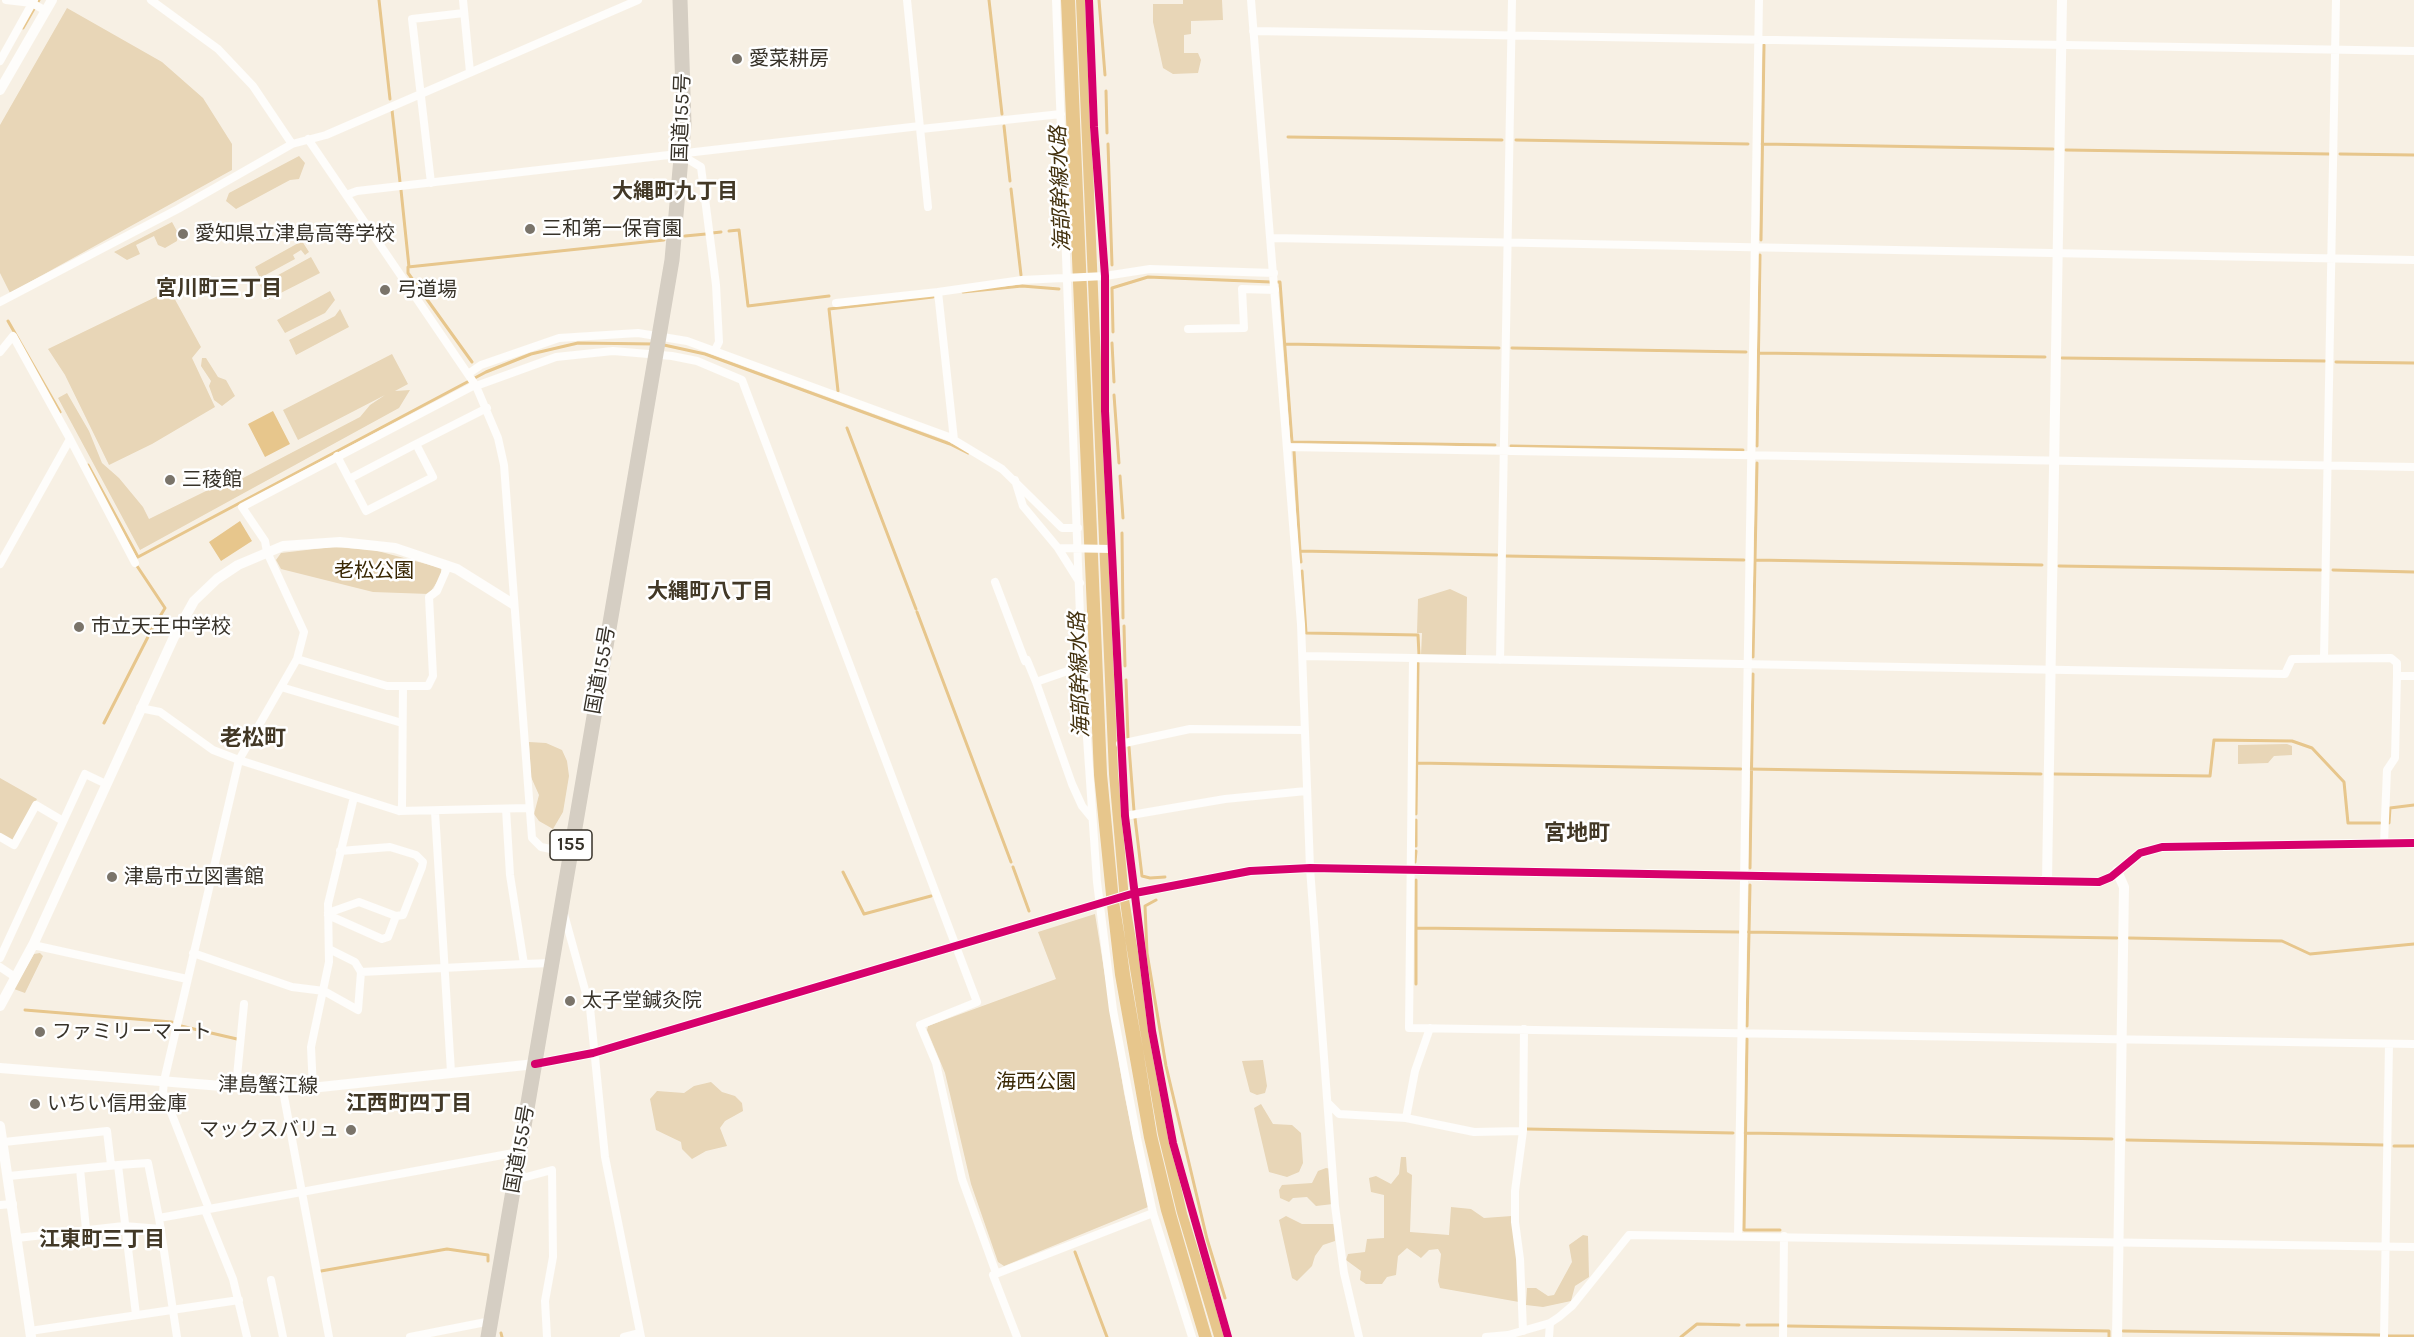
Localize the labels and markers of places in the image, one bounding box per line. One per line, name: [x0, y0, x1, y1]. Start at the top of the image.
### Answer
place label: 愛菜耕房: [749, 47, 829, 71]
marker: 愛菜耕房: [730, 52, 744, 66]
place label: 三和第一保育園: [542, 217, 682, 241]
place label: 愛知県立津島高等学校: [195, 222, 395, 246]
marker: 三和第一保育園: [523, 222, 537, 236]
marker: 愛知県立津島高等学校: [176, 227, 190, 241]
place label: 弓道場: [397, 278, 457, 302]
marker: 弓道場: [378, 283, 392, 297]
place label: 三稜館: [182, 468, 242, 492]
marker: 三稜館: [163, 473, 177, 487]
place label: 市立天王中学校: [91, 615, 231, 639]
marker: 市立天王中学校: [72, 620, 86, 634]
place label: 津島市立図書館: [124, 865, 264, 889]
marker: 津島市立図書館: [105, 870, 119, 884]
place label: 太子堂鍼灸院: [582, 989, 702, 1013]
marker: 太子堂鍼灸院: [563, 994, 577, 1008]
place label: ファミリーマート: [52, 1020, 212, 1044]
marker: ファミリーマート: [33, 1025, 47, 1039]
place label: いちい信用金庫: [47, 1092, 187, 1116]
marker: いちい信用金庫: [28, 1097, 42, 1111]
place label: マックスバリュ: [199, 1118, 339, 1142]
marker: マックスバリュ: [344, 1123, 358, 1137]

